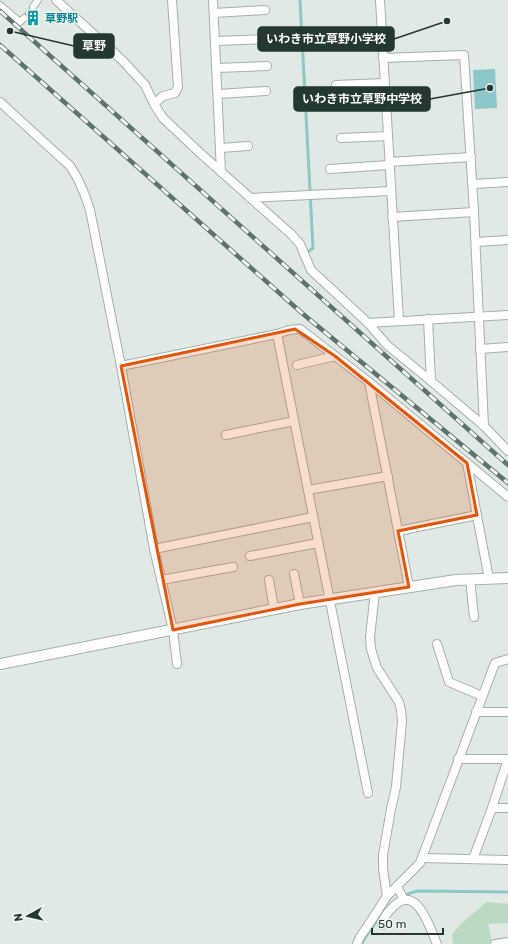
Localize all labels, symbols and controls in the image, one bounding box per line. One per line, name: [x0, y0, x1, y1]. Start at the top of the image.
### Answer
building icon: 草野駅: [24, 9, 42, 27]
place label: 草野駅: [45, 12, 78, 25]
callout: いわき市立草野小学校: [258, 27, 394, 51]
text: いわき市立草野小学校: [266, 32, 386, 46]
callout: 草野: [74, 34, 114, 58]
text: 草野: [82, 39, 106, 53]
callout: いわき市立草野中学校: [294, 87, 430, 111]
text: いわき市立草野中学校: [302, 92, 422, 106]
north arrow: [8, 896, 48, 936]
scale bar: [372, 910, 443, 936]
text: N: [12, 912, 26, 922]
text: 50 m: [378, 917, 406, 931]

